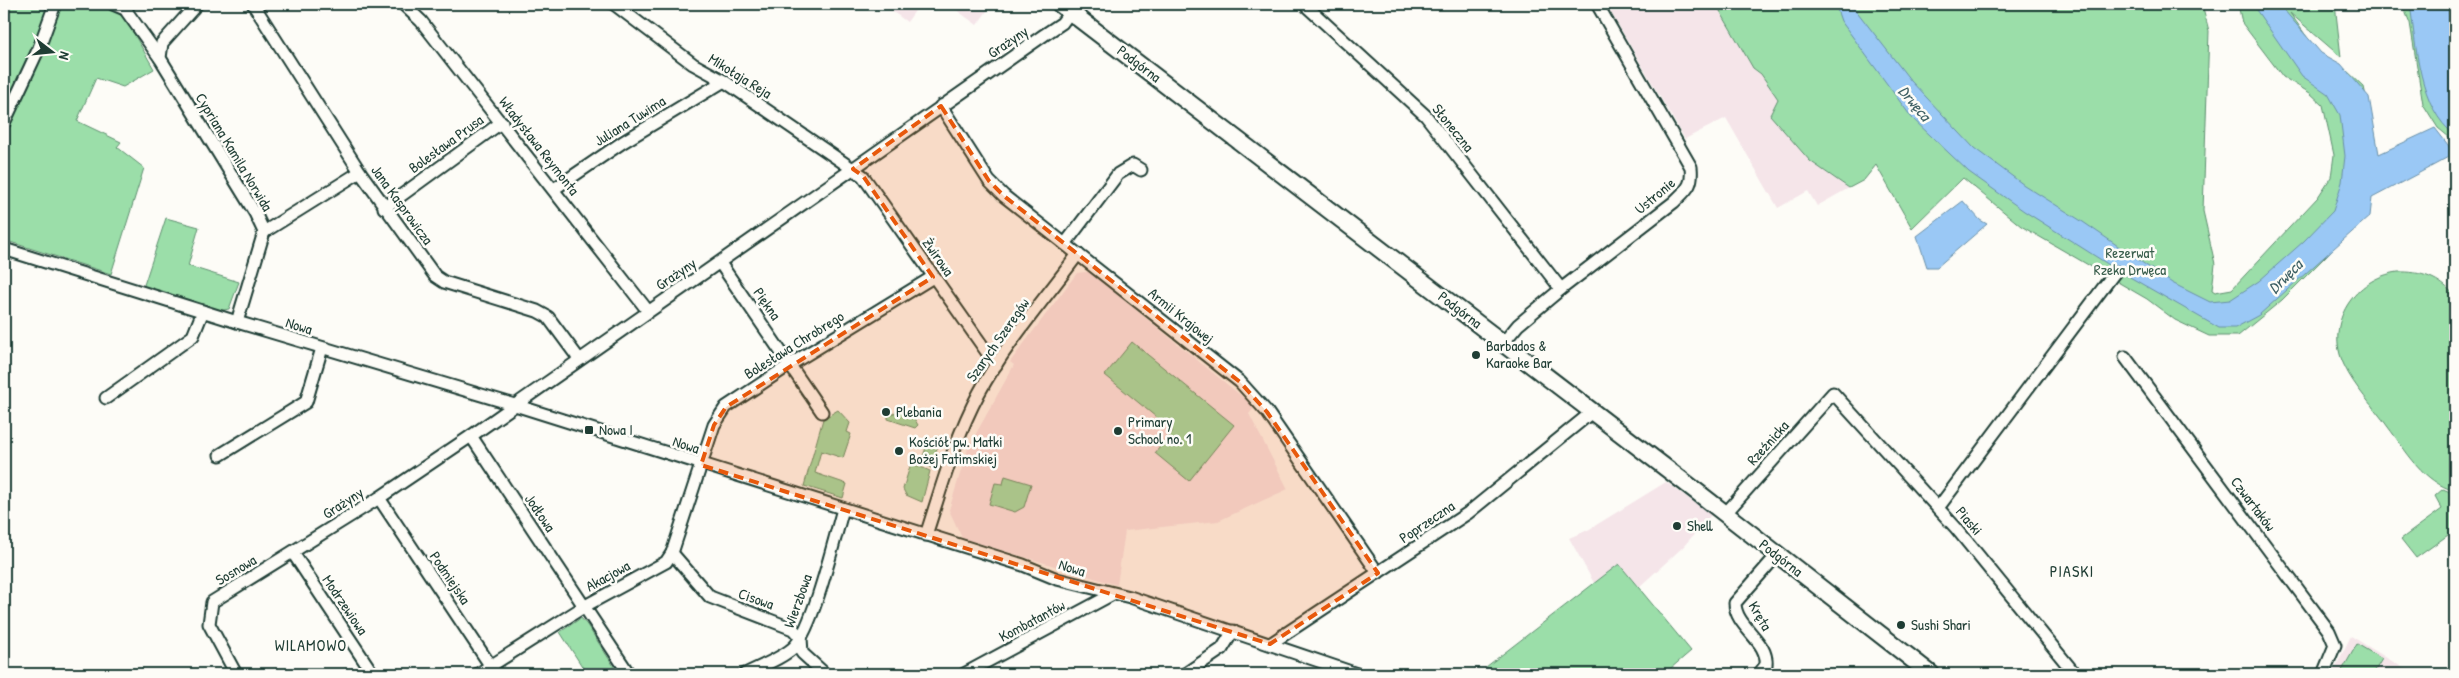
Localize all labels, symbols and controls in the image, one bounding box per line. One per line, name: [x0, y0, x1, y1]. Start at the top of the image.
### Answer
street label: Grażyny: [983, 20, 1032, 63]
north arrow: [28, 28, 78, 78]
street label: Podgórna: [1113, 40, 1166, 87]
street label: Mikołaja Reja: [705, 48, 776, 103]
text: N: [55, 50, 75, 62]
water label: Drwęca: [1894, 81, 1937, 127]
street label: Cypriana Kamila Norwida: [191, 89, 278, 215]
street label: Juliana Tuwima: [590, 90, 669, 151]
street label: Władysława Reymonta: [494, 92, 585, 199]
street label: Słoneczna: [1428, 99, 1479, 156]
street label: Bolesława Prusa: [404, 109, 488, 178]
street label: Jana Kasprowicza: [366, 161, 439, 249]
street label: Ustronie: [1630, 172, 1679, 219]
street label: Żwirowa: [918, 233, 959, 280]
park label: Rezerwat Rzeka Drwęca: [2094, 242, 2166, 280]
street label: Grażyny: [651, 252, 700, 295]
water label: Drwęca: [2263, 253, 2308, 298]
street label: Piękna: [749, 283, 786, 324]
street label: Armii Krajowej: [1144, 283, 1219, 349]
street label: Podgórna: [1434, 286, 1487, 333]
street label: Szarych Szeregów: [961, 294, 1034, 386]
street label: Bolesława Chrobrego: [740, 305, 848, 384]
street label: Nowa: [283, 312, 315, 340]
place label: Barbados & Karaoke Bar: [1486, 335, 1553, 373]
marker: Barbados & Karaoke Bar: [1470, 349, 1482, 361]
place label: Plebania: [896, 401, 941, 422]
marker: Plebania: [880, 406, 892, 418]
place label: Primary School no. 1: [1128, 411, 1191, 449]
street label: Rzeźnicka: [1742, 416, 1793, 470]
place label: Nowa I: [599, 419, 633, 440]
marker: Nowa I: [583, 424, 595, 436]
marker: Primary School no. 1: [1112, 425, 1124, 437]
street label: Nowa: [670, 430, 702, 459]
place label: Kościół pw. Matki Bożej Fatimskiej: [909, 431, 1003, 469]
marker: Kościół pw. Matki Bożej Fatimskiej: [893, 445, 905, 457]
street label: Czwartaków: [2226, 472, 2281, 535]
street label: Grażyny: [318, 482, 367, 524]
street label: Jodłowa: [520, 489, 561, 536]
street label: Poprzeczna: [1395, 495, 1459, 548]
street label: Piaski: [1951, 502, 1988, 540]
place label: Shell: [1687, 515, 1713, 536]
marker: Shell: [1671, 520, 1683, 532]
street label: Podgórna: [1755, 534, 1808, 581]
street label: Podmiejska: [425, 547, 476, 609]
street label: Sosnowa: [211, 549, 260, 590]
street label: Nowa: [1056, 554, 1088, 582]
street label: Akacjowa: [582, 555, 634, 596]
district label: PIASKI: [2050, 560, 2094, 582]
street label: Modrzewiowa: [318, 571, 373, 639]
street label: Wierzbowa: [778, 571, 817, 631]
street label: Cisowa: [736, 583, 777, 614]
street label: Kombatantów: [995, 594, 1069, 647]
street label: Kręta: [1744, 597, 1777, 634]
place label: Sushi Shari: [1911, 614, 1971, 635]
marker: Sushi Shari: [1895, 619, 1907, 631]
district label: WILAMOWO: [275, 634, 347, 656]

